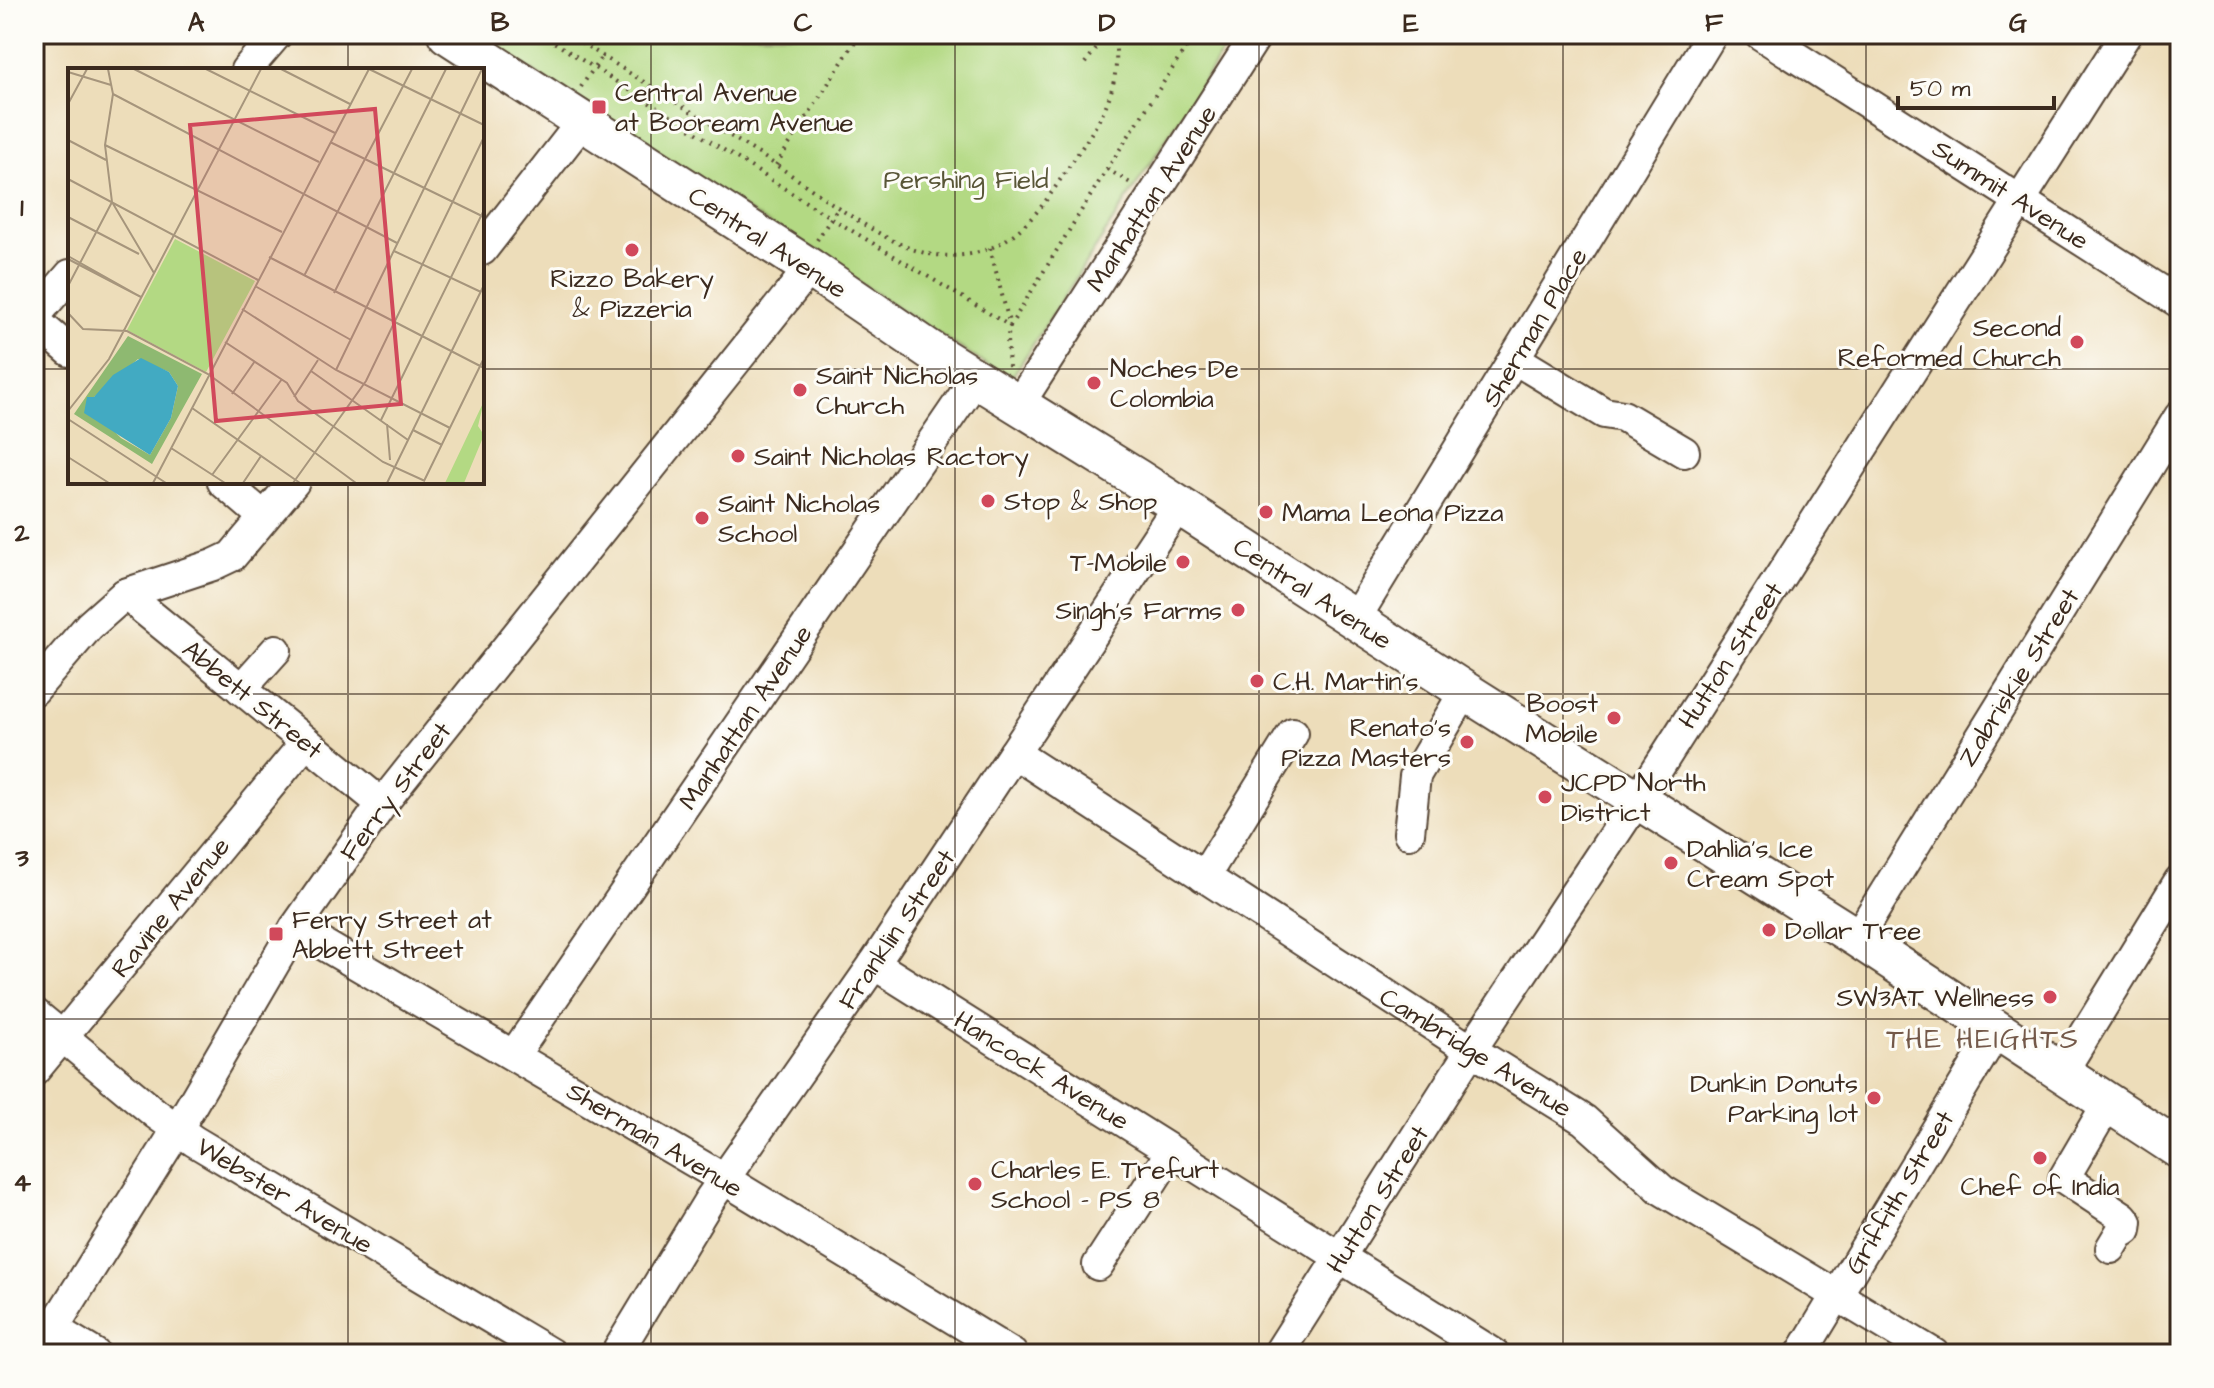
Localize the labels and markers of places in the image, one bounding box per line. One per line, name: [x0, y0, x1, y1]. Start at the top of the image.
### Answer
place label: Central Avenue at Booream Avenue: [615, 75, 854, 141]
marker: Central Avenue at Booream Avenue: [590, 98, 608, 116]
marker: Rizzo Bakery & Pizzeria: [623, 241, 641, 259]
place label: Rizzo Bakery & Pizzeria: [550, 261, 714, 327]
place label: Second Reformed Church: [1838, 310, 2061, 376]
marker: Second Reformed Church: [2068, 333, 2086, 351]
place label: Noches De Colombia: [1110, 351, 1239, 417]
place label: Saint Nicholas Church: [816, 358, 978, 424]
marker: Noches De Colombia: [1085, 374, 1103, 392]
marker: Saint Nicholas Church: [791, 381, 809, 399]
place label: Saint Nicholas Ractory: [754, 439, 1029, 477]
marker: Saint Nicholas Ractory: [729, 447, 747, 465]
place label: Stop & Shop: [1004, 484, 1157, 520]
place label: Saint Nicholas School: [718, 486, 880, 552]
marker: Stop & Shop: [979, 492, 997, 510]
place label: Mama Leona Pizza: [1282, 495, 1503, 531]
marker: Mama Leona Pizza: [1257, 503, 1275, 521]
marker: Saint Nicholas School: [693, 509, 711, 527]
place label: T-Mobile: [1070, 545, 1167, 581]
marker: T-Mobile: [1174, 553, 1192, 571]
place label: Singh's Farms: [1056, 593, 1222, 631]
marker: Singh's Farms: [1229, 601, 1247, 619]
place label: C.H. Martin's: [1273, 664, 1419, 700]
marker: C.H. Martin's: [1248, 672, 1266, 690]
place label: Boost Mobile: [1525, 686, 1598, 752]
marker: Boost Mobile: [1605, 709, 1623, 727]
place label: Renato's Pizza Masters: [1281, 710, 1451, 776]
marker: Renato's Pizza Masters: [1458, 733, 1476, 751]
place label: JCPD North District: [1561, 765, 1706, 831]
marker: JCPD North District: [1536, 788, 1554, 806]
place label: Dahlia's Ice Cream Spot: [1687, 831, 1835, 897]
marker: Dahlia's Ice Cream Spot: [1662, 854, 1680, 872]
place label: Ferry Street at Abbett Street: [292, 902, 492, 968]
place label: Dollar Tree: [1785, 913, 1921, 949]
marker: Dollar Tree: [1760, 921, 1778, 939]
marker: Ferry Street at Abbett Street: [267, 925, 285, 943]
place label: SW3AT Wellness: [1836, 980, 2034, 1016]
marker: SW3AT Wellness: [2041, 988, 2059, 1006]
place label: Dunkin Donuts Parking lot: [1690, 1066, 1858, 1134]
marker: Dunkin Donuts Parking lot: [1865, 1089, 1883, 1107]
marker: Chef of India: [2031, 1149, 2049, 1167]
place label: Charles E. Trefurt School - PS 8: [991, 1152, 1220, 1218]
place label: Chef of India: [1960, 1169, 2120, 1205]
marker: Charles E. Trefurt School - PS 8: [966, 1175, 984, 1193]

